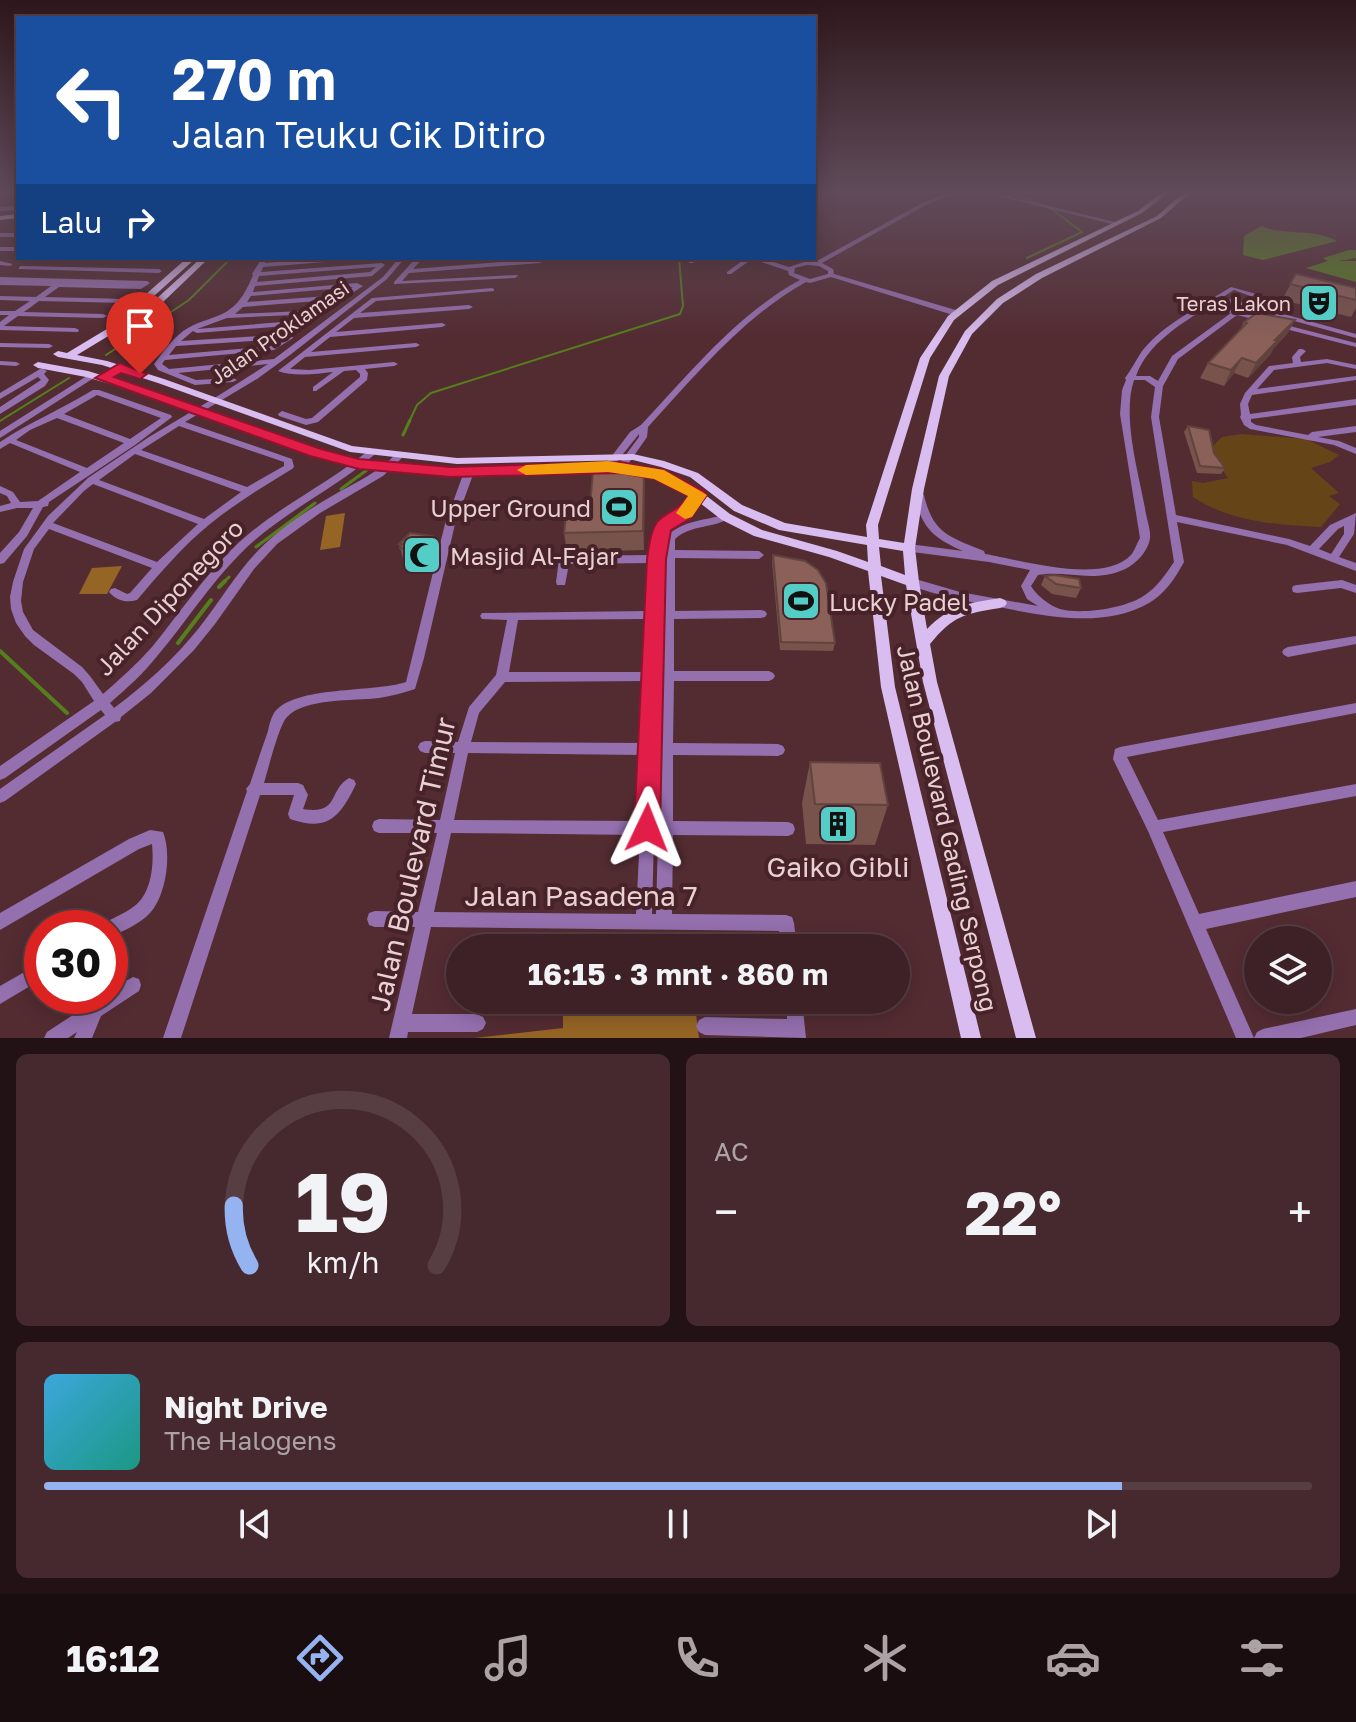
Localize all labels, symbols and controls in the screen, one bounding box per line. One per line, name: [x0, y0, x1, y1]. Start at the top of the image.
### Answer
text: 270 m: [172, 45, 336, 112]
icon: left: [40, 48, 144, 152]
text: Jalan Teuku Cik Ditiro: [172, 113, 546, 156]
icon: right: [118, 200, 162, 244]
text: Lalu: [40, 204, 102, 240]
street label: Jalan Proklamasi: [205, 275, 353, 389]
theatre icon: Teras Lakon: [1298, 282, 1340, 324]
place label: Teras Lakon: [1176, 291, 1291, 315]
pin: [106, 292, 174, 374]
icon: arrive: [118, 304, 162, 348]
sports icon: Upper Ground: [598, 486, 640, 528]
place label: Upper Ground: [430, 493, 591, 522]
street label: Jalan Diponegoro: [89, 513, 249, 681]
mosque icon: Masjid Al-Fajar: [401, 534, 443, 576]
place label: Masjid Al-Fajar: [450, 541, 619, 570]
sports icon: Lucky Padel: [780, 580, 822, 622]
place label: Lucky Padel: [829, 587, 968, 616]
street label: Jalan Boulevard Gading Serpong: [892, 642, 1004, 1014]
street label: Jalan Boulevard Timur: [362, 714, 462, 1014]
position arrow: [605, 786, 689, 870]
building icon: Gaiko Gibli: [817, 803, 859, 845]
place label: Gaiko Gibli: [766, 850, 910, 883]
street label: Jalan Pasadena 7: [464, 879, 698, 912]
speed limit sign: 30: [24, 910, 128, 1014]
map controls: [1244, 926, 1332, 1014]
button: layers: [1244, 926, 1332, 1014]
text: 16:15 · 3 mnt · 860 m: [528, 956, 828, 992]
text: AC: [714, 1136, 749, 1167]
text: 19: [295, 1150, 391, 1250]
text: 22°: [965, 1176, 1061, 1248]
text: −: [714, 1185, 738, 1238]
text: +: [1288, 1185, 1312, 1238]
text: km/h: [307, 1245, 379, 1279]
text: Night Drive: [164, 1389, 328, 1425]
text: The Halogens: [164, 1425, 337, 1456]
icon: previous: [233, 1502, 277, 1546]
icon: pause: [656, 1502, 700, 1546]
icon: next: [1079, 1502, 1123, 1546]
icon: directions: [292, 1630, 348, 1686]
icon: music: [480, 1630, 536, 1686]
icon: phone: [669, 1630, 725, 1686]
icon: climate: [857, 1630, 913, 1686]
icon: car: [1045, 1630, 1101, 1686]
icon: filters: [1234, 1630, 1290, 1686]
text: 16:12: [66, 1637, 160, 1680]

